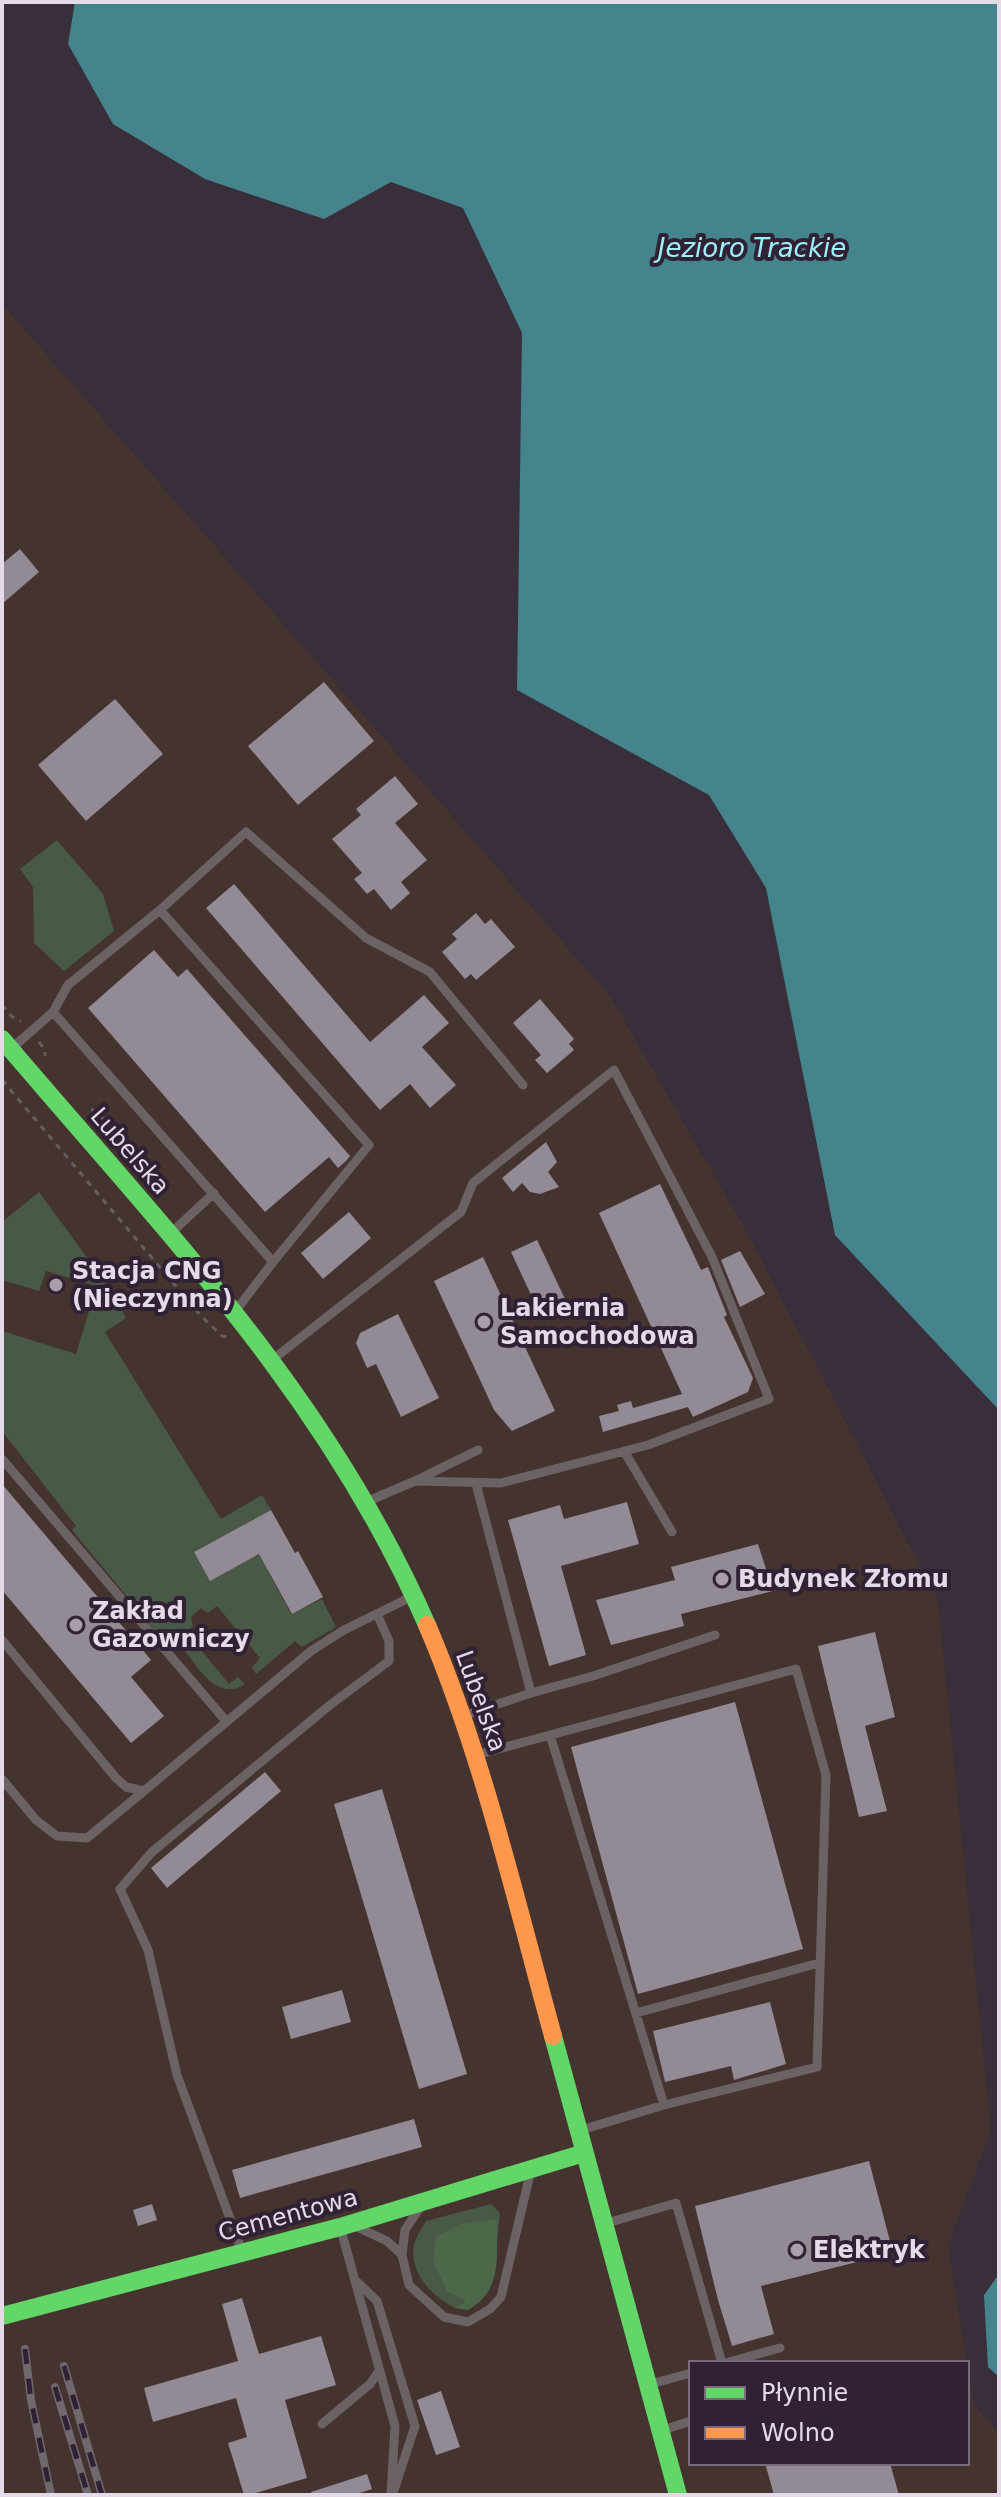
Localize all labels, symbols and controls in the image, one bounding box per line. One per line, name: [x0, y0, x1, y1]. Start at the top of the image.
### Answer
water label: Jezioro Trackie: [653, 233, 846, 263]
street label: Lubelska: [85, 1102, 175, 1200]
place label: Stacja CNG (Nieczynna): [72, 1257, 233, 1313]
marker: Stacja CNG (Nieczynna): [47, 1276, 65, 1294]
place label: Lakiernia Samochodowa: [500, 1294, 695, 1350]
marker: Lakiernia Samochodowa: [475, 1313, 493, 1331]
place label: Budynek Złomu: [738, 1565, 949, 1593]
marker: Budynek Złomu: [713, 1570, 731, 1588]
place label: Zakład Gazowniczy: [92, 1597, 250, 1653]
marker: Zakład Gazowniczy: [67, 1616, 85, 1634]
street label: Lubelska: [450, 1647, 512, 1755]
street label: Cementowa: [215, 2183, 361, 2247]
place label: Elektryk: [813, 2236, 926, 2264]
marker: Elektryk: [788, 2241, 806, 2259]
legend: [689, 2361, 969, 2465]
text: Płynnie: [761, 2379, 848, 2407]
text: Wolno: [761, 2419, 835, 2447]

